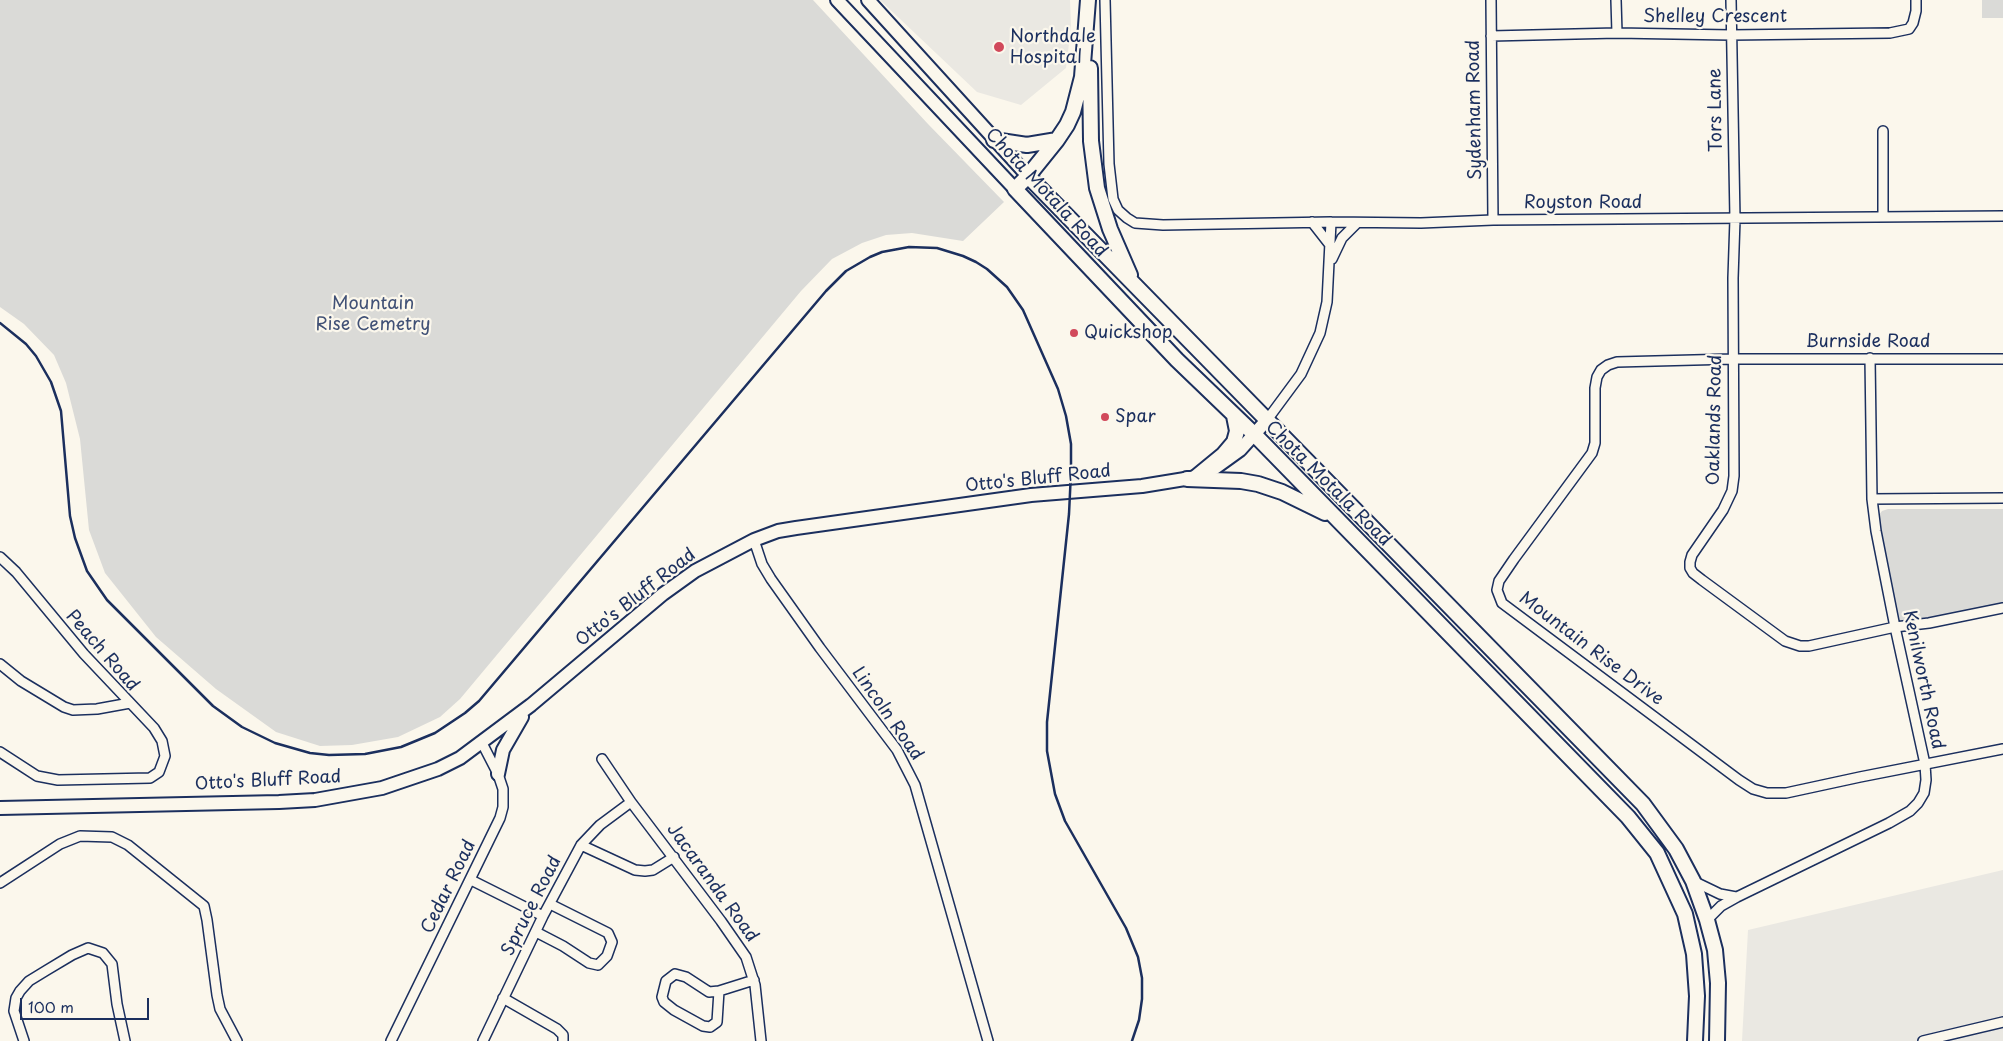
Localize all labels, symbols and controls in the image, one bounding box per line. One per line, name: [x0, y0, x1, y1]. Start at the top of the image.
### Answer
street label: Shelley Crescent: [1643, 6, 1787, 28]
place label: Northdale Hospital: [1010, 26, 1096, 68]
marker: Northdale Hospital: [992, 40, 1006, 54]
street label: Sydenham Road: [1463, 40, 1487, 180]
street label: Tors Lane: [1704, 68, 1728, 152]
street label: Chota Motala Road: [981, 124, 1111, 262]
street label: Royston Road: [1524, 192, 1642, 214]
park label: Mountain Rise Cemetry: [315, 293, 431, 336]
place label: Quickshop: [1084, 322, 1173, 344]
marker: Quickshop: [1068, 327, 1080, 339]
street label: Burnside Road: [1806, 331, 1930, 353]
street label: Oaklands Road: [1703, 354, 1727, 486]
place label: Spar: [1115, 406, 1156, 428]
marker: Spar: [1099, 411, 1111, 423]
street label: Chota Motala Road: [1261, 417, 1395, 551]
street label: Otto's Bluff Road: [964, 461, 1112, 497]
street label: Otto's Bluff Road: [572, 544, 700, 652]
street label: Mountain Rise Drive: [1514, 588, 1668, 710]
street label: Peach Road: [61, 606, 143, 696]
street label: Kenilworth Road: [1898, 609, 1948, 751]
street label: Lincoln Road: [847, 663, 927, 765]
street label: Otto's Bluff Road: [194, 766, 342, 796]
street label: Jacaranda Road: [662, 819, 762, 947]
street label: Cedar Road: [417, 837, 481, 937]
street label: Spruce Road: [498, 852, 566, 960]
scale bar: [22, 988, 151, 1020]
text: 100 m: [28, 995, 74, 1018]

